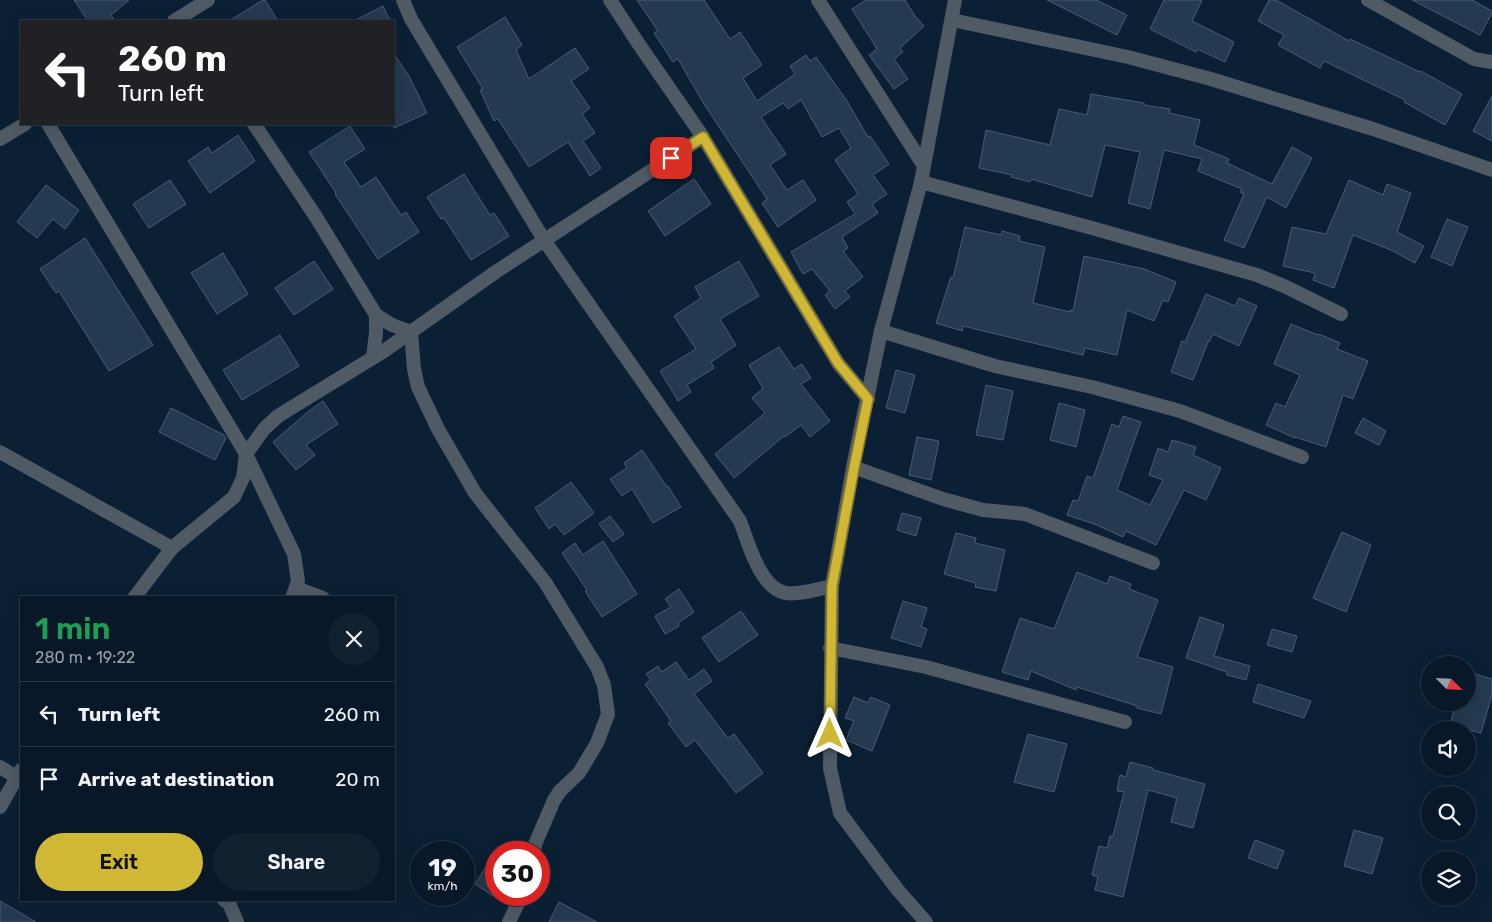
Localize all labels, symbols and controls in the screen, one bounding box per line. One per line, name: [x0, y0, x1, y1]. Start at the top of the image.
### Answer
text: 260 m: [118, 38, 227, 80]
icon: left: [35, 40, 100, 105]
text: Turn left: [118, 80, 204, 107]
pin: [650, 137, 692, 179]
icon: arrive: [657, 144, 685, 172]
text: 1 min: [35, 611, 110, 647]
button: close: [328, 613, 380, 665]
text: 280 m · 19:22: [35, 648, 135, 667]
north arrow: [1421, 656, 1476, 711]
map controls: [1421, 656, 1476, 906]
icon: left: [35, 700, 63, 728]
text: Turn left: [78, 703, 160, 726]
text: 260 m: [324, 703, 380, 726]
position arrow: [803, 707, 855, 759]
button: sound: [1421, 721, 1476, 776]
icon: arrive: [35, 765, 63, 793]
text: Arrive at destination: [78, 768, 274, 791]
text: 20 m: [335, 768, 380, 791]
button: search: [1421, 786, 1476, 841]
button: Exit: [35, 833, 203, 891]
button: Share: [213, 833, 380, 891]
speed limit sign: 30: [485, 841, 550, 906]
button: layers: [1421, 851, 1476, 906]
text: 19: [428, 853, 457, 882]
text: km/h: [428, 879, 457, 893]

